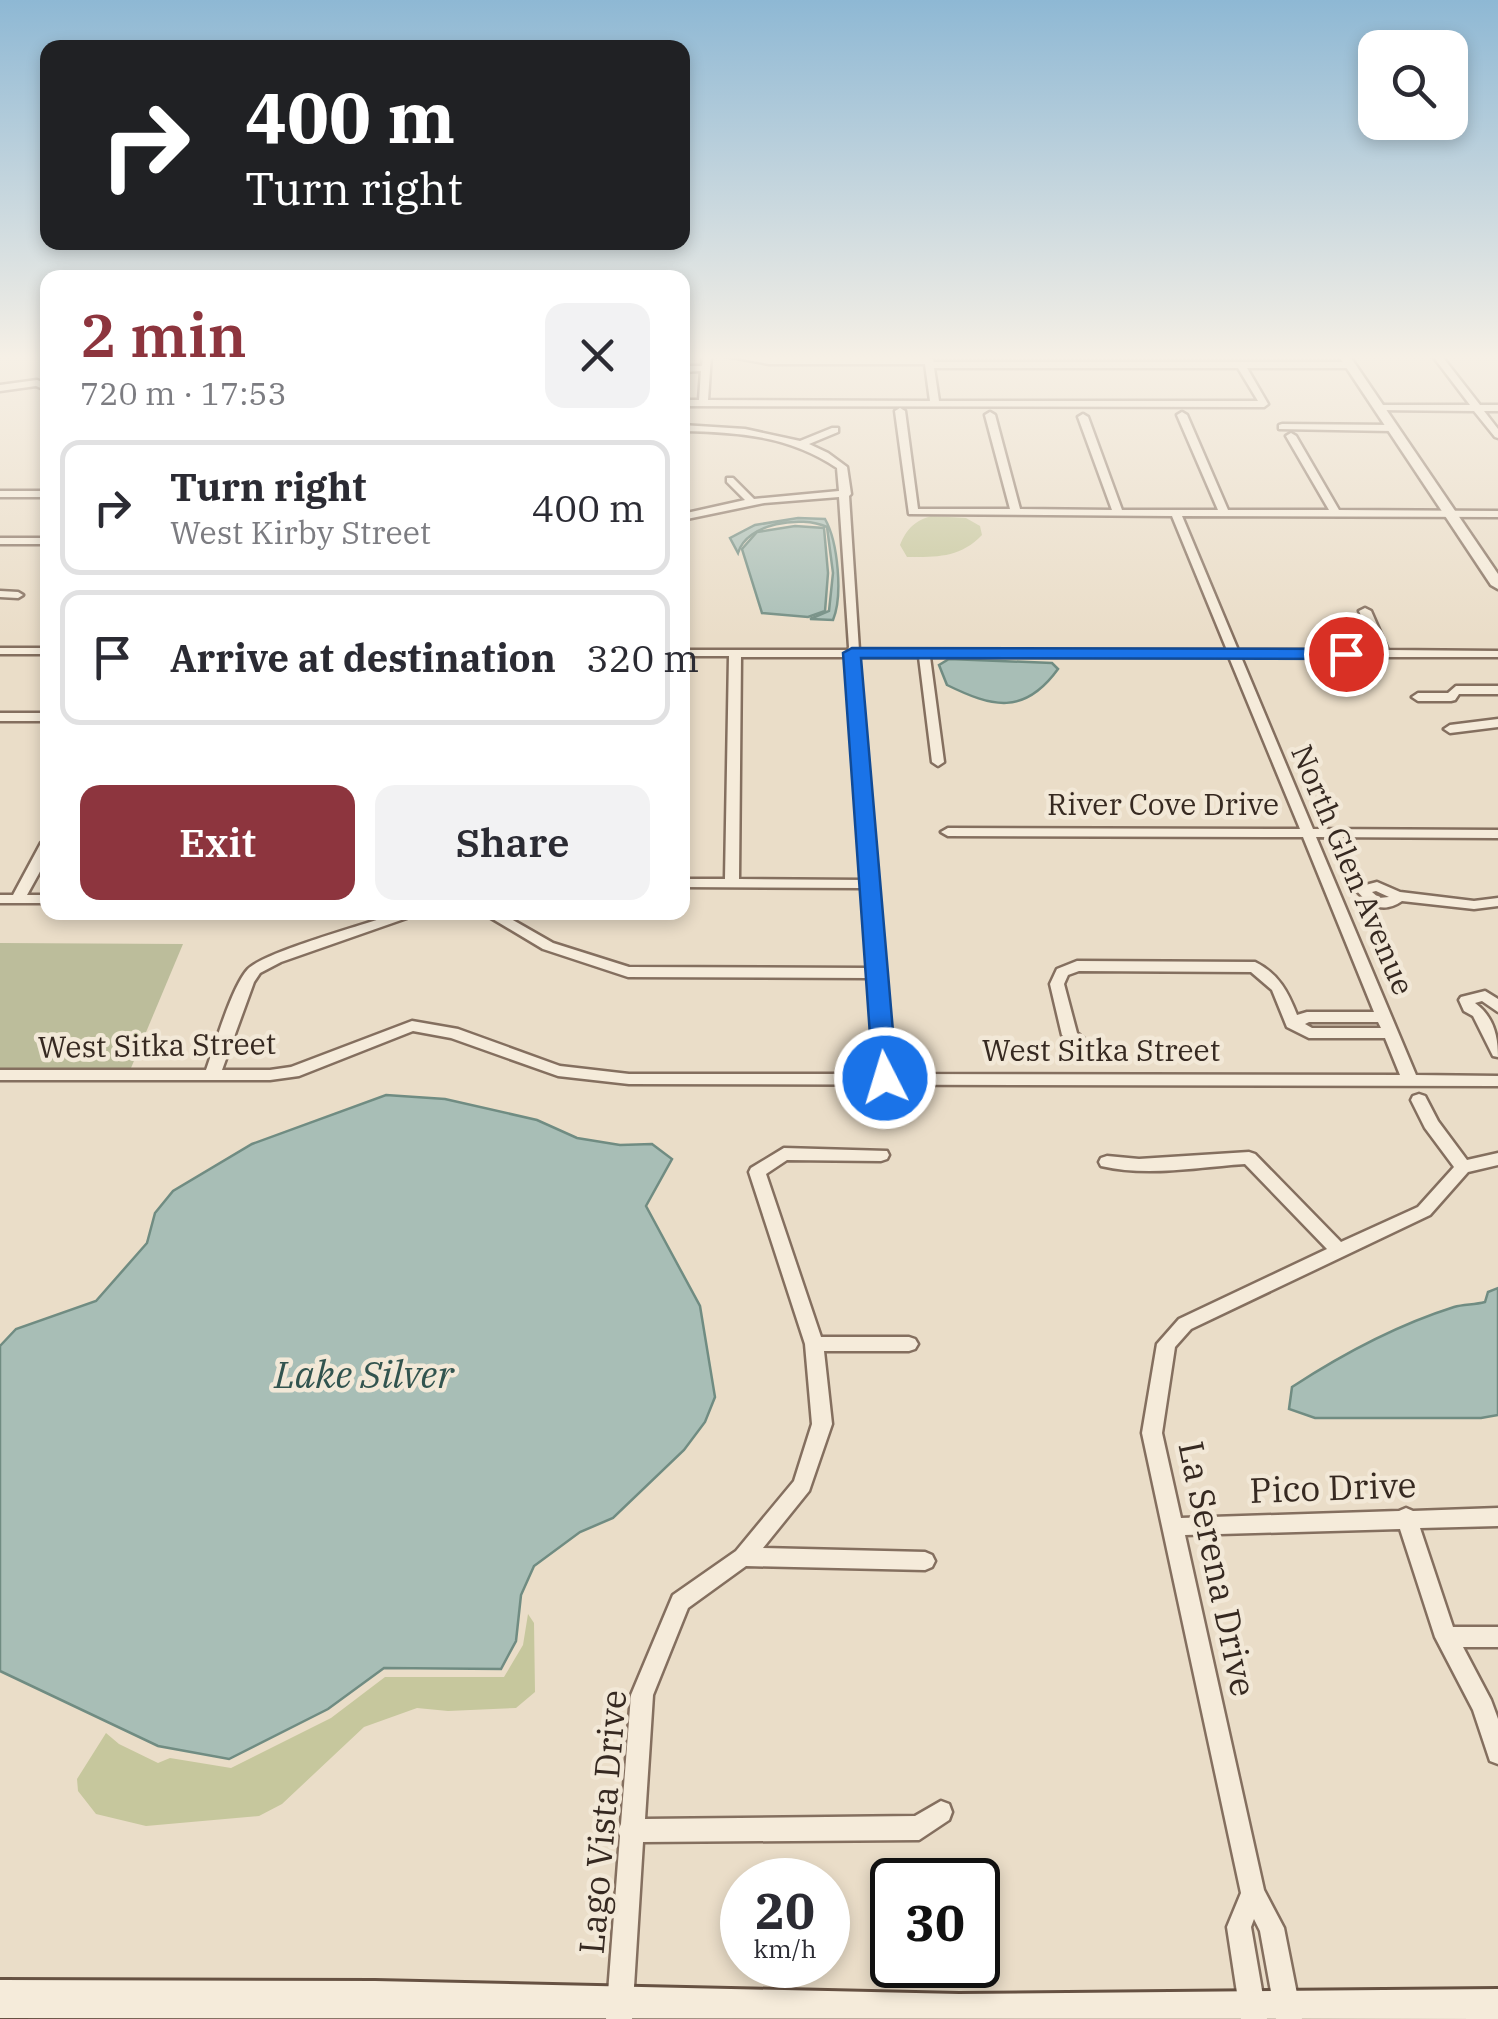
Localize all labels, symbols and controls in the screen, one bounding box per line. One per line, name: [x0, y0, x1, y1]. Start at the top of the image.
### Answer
map controls: [1358, 30, 1468, 140]
button: search: [1358, 30, 1468, 140]
text: 400 m: [245, 71, 455, 162]
icon: right: [80, 80, 210, 210]
text: Turn right: [245, 159, 463, 217]
text: 2 min: [80, 295, 247, 374]
button: close: [545, 303, 650, 408]
text: 720 m · 17:53: [80, 372, 287, 414]
text: Turn right: [170, 462, 366, 511]
icon: right: [85, 480, 140, 535]
text: 400 m: [532, 483, 645, 532]
text: West Kirby Street: [170, 511, 431, 553]
pin: [1304, 612, 1389, 697]
icon: arrive: [1319, 627, 1374, 682]
icon: arrive: [85, 630, 140, 685]
text: Arrive at destination: [170, 633, 556, 682]
text: 320 m: [586, 633, 699, 682]
street label: North Glen Avenue: [1283, 738, 1424, 1001]
street label: River Cove Drive: [1047, 784, 1279, 823]
button: Exit: [80, 785, 355, 900]
button: Share: [375, 785, 650, 900]
street label: West Sitka Street: [37, 1023, 277, 1066]
position arrow: [833, 1026, 937, 1130]
street label: West Sitka Street: [982, 1030, 1220, 1069]
water label: Lake Silver: [273, 1349, 455, 1398]
street label: La Serena Drive: [1168, 1437, 1267, 1701]
street label: Pico Drive: [1249, 1461, 1417, 1513]
street label: Lago Vista Drive: [568, 1688, 636, 1956]
speed limit sign: 30: [870, 1858, 1000, 1988]
text: 20: [755, 1878, 815, 1943]
text: km/h: [753, 1932, 817, 1965]

